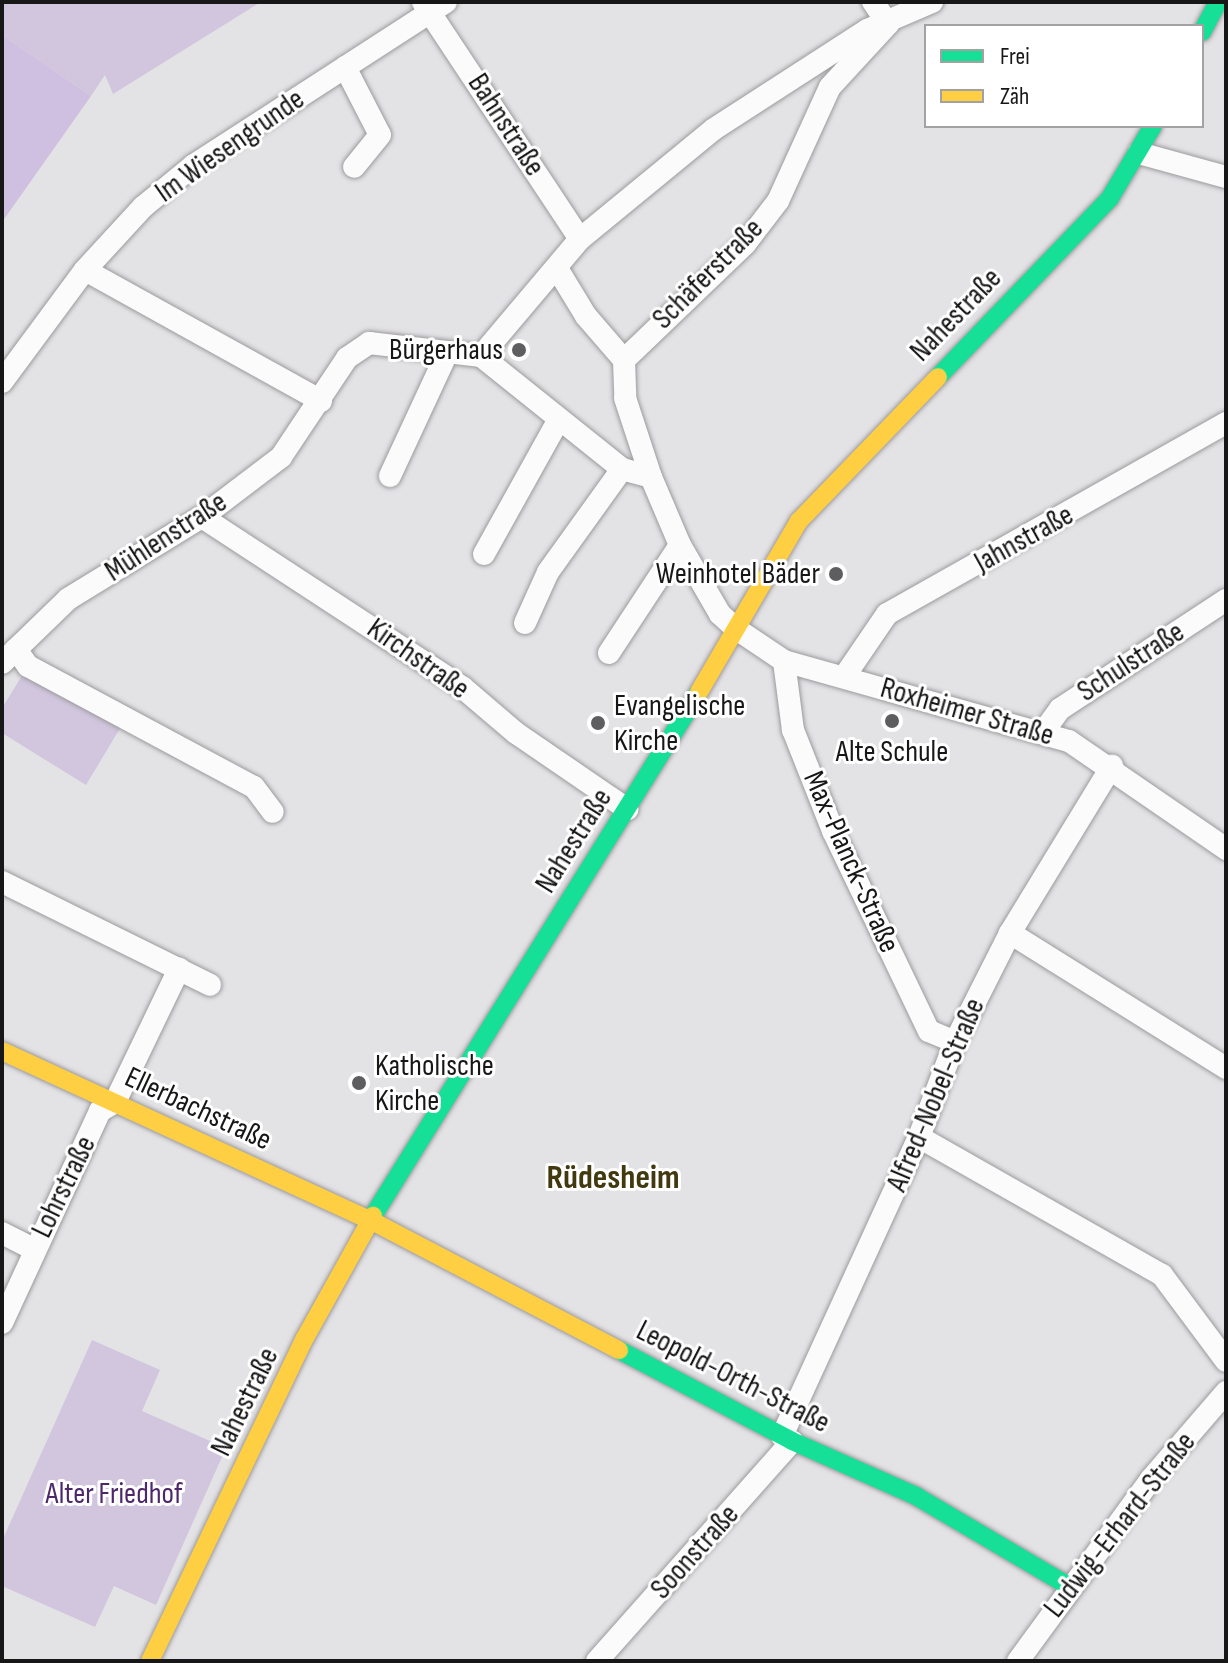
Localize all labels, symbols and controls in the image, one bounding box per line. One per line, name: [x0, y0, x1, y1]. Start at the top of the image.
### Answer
legend: [924, 24, 1204, 128]
text: Frei: [1000, 42, 1030, 71]
street label: Bahnstraße: [460, 67, 552, 183]
street label: Im Wiesengrunde: [149, 82, 311, 210]
text: Zäh: [1000, 82, 1029, 111]
street label: Schäferstraße: [645, 211, 771, 337]
street label: Nahestraße: [903, 261, 1009, 369]
place label: Bürgerhaus: [389, 332, 503, 368]
marker: Bürgerhaus: [510, 341, 528, 359]
street label: Mühlenstraße: [98, 484, 234, 590]
street label: Jahnstraße: [968, 497, 1080, 581]
place label: Weinhotel Bäder: [656, 556, 820, 592]
marker: Weinhotel Bäder: [827, 565, 845, 583]
street label: Kirchstraße: [360, 611, 476, 707]
street label: Schulstraße: [1071, 614, 1191, 710]
street label: Roxheimer Straße: [876, 670, 1058, 754]
place label: Evangelische Kirche: [614, 688, 745, 758]
marker: Alte Schule: [883, 712, 901, 730]
marker: Evangelische Kirche: [589, 714, 607, 732]
place label: Alte Schule: [836, 734, 948, 770]
street label: Max-Planck-Straße: [795, 766, 907, 958]
street label: Nahestraße: [528, 782, 620, 900]
street label: Alfred-Nobel-Straße: [879, 993, 993, 1197]
place label: Katholische Kirche: [375, 1048, 494, 1118]
street label: Ellerbachstraße: [119, 1059, 277, 1159]
marker: Katholische Kirche: [350, 1074, 368, 1092]
street label: Lohrstraße: [24, 1130, 104, 1244]
district label: Rüdesheim: [547, 1158, 679, 1198]
street label: Leopold-Orth-Straße: [630, 1313, 836, 1441]
street label: Nahestraße: [203, 1342, 287, 1462]
street label: Ludwig-Erhard-Straße: [1036, 1425, 1204, 1625]
park label: Alter Friedhof: [45, 1476, 183, 1512]
street label: Soonstraße: [643, 1497, 747, 1607]

